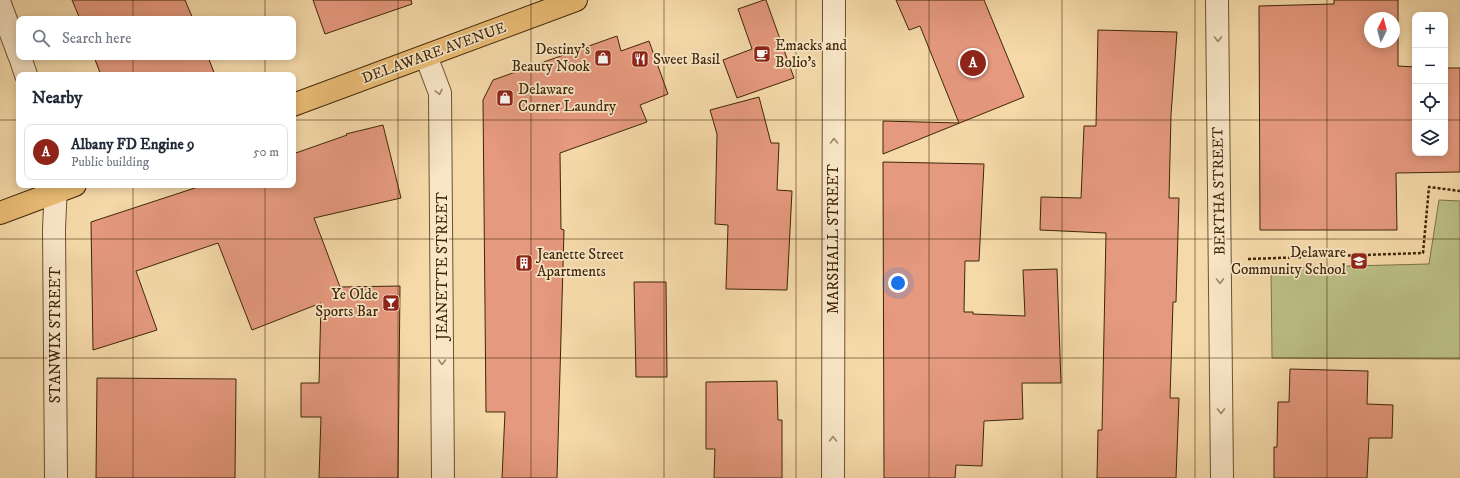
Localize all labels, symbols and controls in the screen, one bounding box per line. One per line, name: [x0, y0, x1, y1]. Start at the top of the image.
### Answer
north arrow: [1364, 12, 1400, 48]
map controls: [1412, 12, 1448, 156]
button: +: [1412, 12, 1448, 48]
search box: [16, 16, 296, 60]
street label: DELAWARE AVENUE: [359, 18, 509, 88]
icon: search: [30, 27, 52, 49]
text: Search here: [62, 29, 131, 48]
place label: Emacks and Bolio's: [775, 36, 848, 72]
one-way arrow: [1213, 36, 1222, 42]
place label: Destiny's Beauty Nook: [512, 40, 591, 76]
cafe icon: Emacks and Bolio's: [752, 44, 772, 64]
shop icon: Destiny's Beauty Nook: [593, 48, 613, 68]
pin: A: [960, 48, 986, 78]
button: −: [1412, 48, 1448, 84]
restaurant icon: Sweet Basil: [630, 49, 650, 69]
place label: Sweet Basil: [653, 50, 721, 69]
place label: Delaware Corner Laundry: [518, 80, 617, 116]
button: locate: [1412, 84, 1448, 120]
text: Nearby: [32, 87, 82, 109]
shop icon: Delaware Corner Laundry: [495, 88, 515, 108]
one-way arrow: [434, 89, 442, 96]
button: layers: [1412, 120, 1448, 156]
street label: BERTHA STREET: [1208, 126, 1230, 255]
text: Albany FD Engine 9: [71, 135, 194, 154]
one-way arrow: [830, 138, 838, 144]
text: A: [42, 144, 50, 160]
text: 50 m: [253, 144, 279, 160]
text: Public building: [71, 154, 149, 170]
street label: MARSHALL STREET: [824, 163, 843, 314]
street label: JEANETTE STREET: [433, 191, 452, 342]
place label: Delaware Community School: [1231, 243, 1346, 279]
place label: Jeanette Street Apartments: [535, 245, 624, 281]
school or university icon: Delaware Community School: [1349, 251, 1369, 271]
building icon: Jeanette Street Apartments: [514, 253, 534, 273]
street label: STANWIX STREET: [46, 266, 65, 403]
your location: [888, 273, 908, 293]
one-way arrow: [1216, 278, 1224, 284]
place label: Ye Olde Sports Bar: [315, 285, 378, 321]
bar icon: Ye Olde Sports Bar: [381, 293, 401, 313]
one-way arrow: [438, 359, 446, 365]
one-way arrow: [1217, 408, 1225, 414]
one-way arrow: [829, 436, 837, 442]

